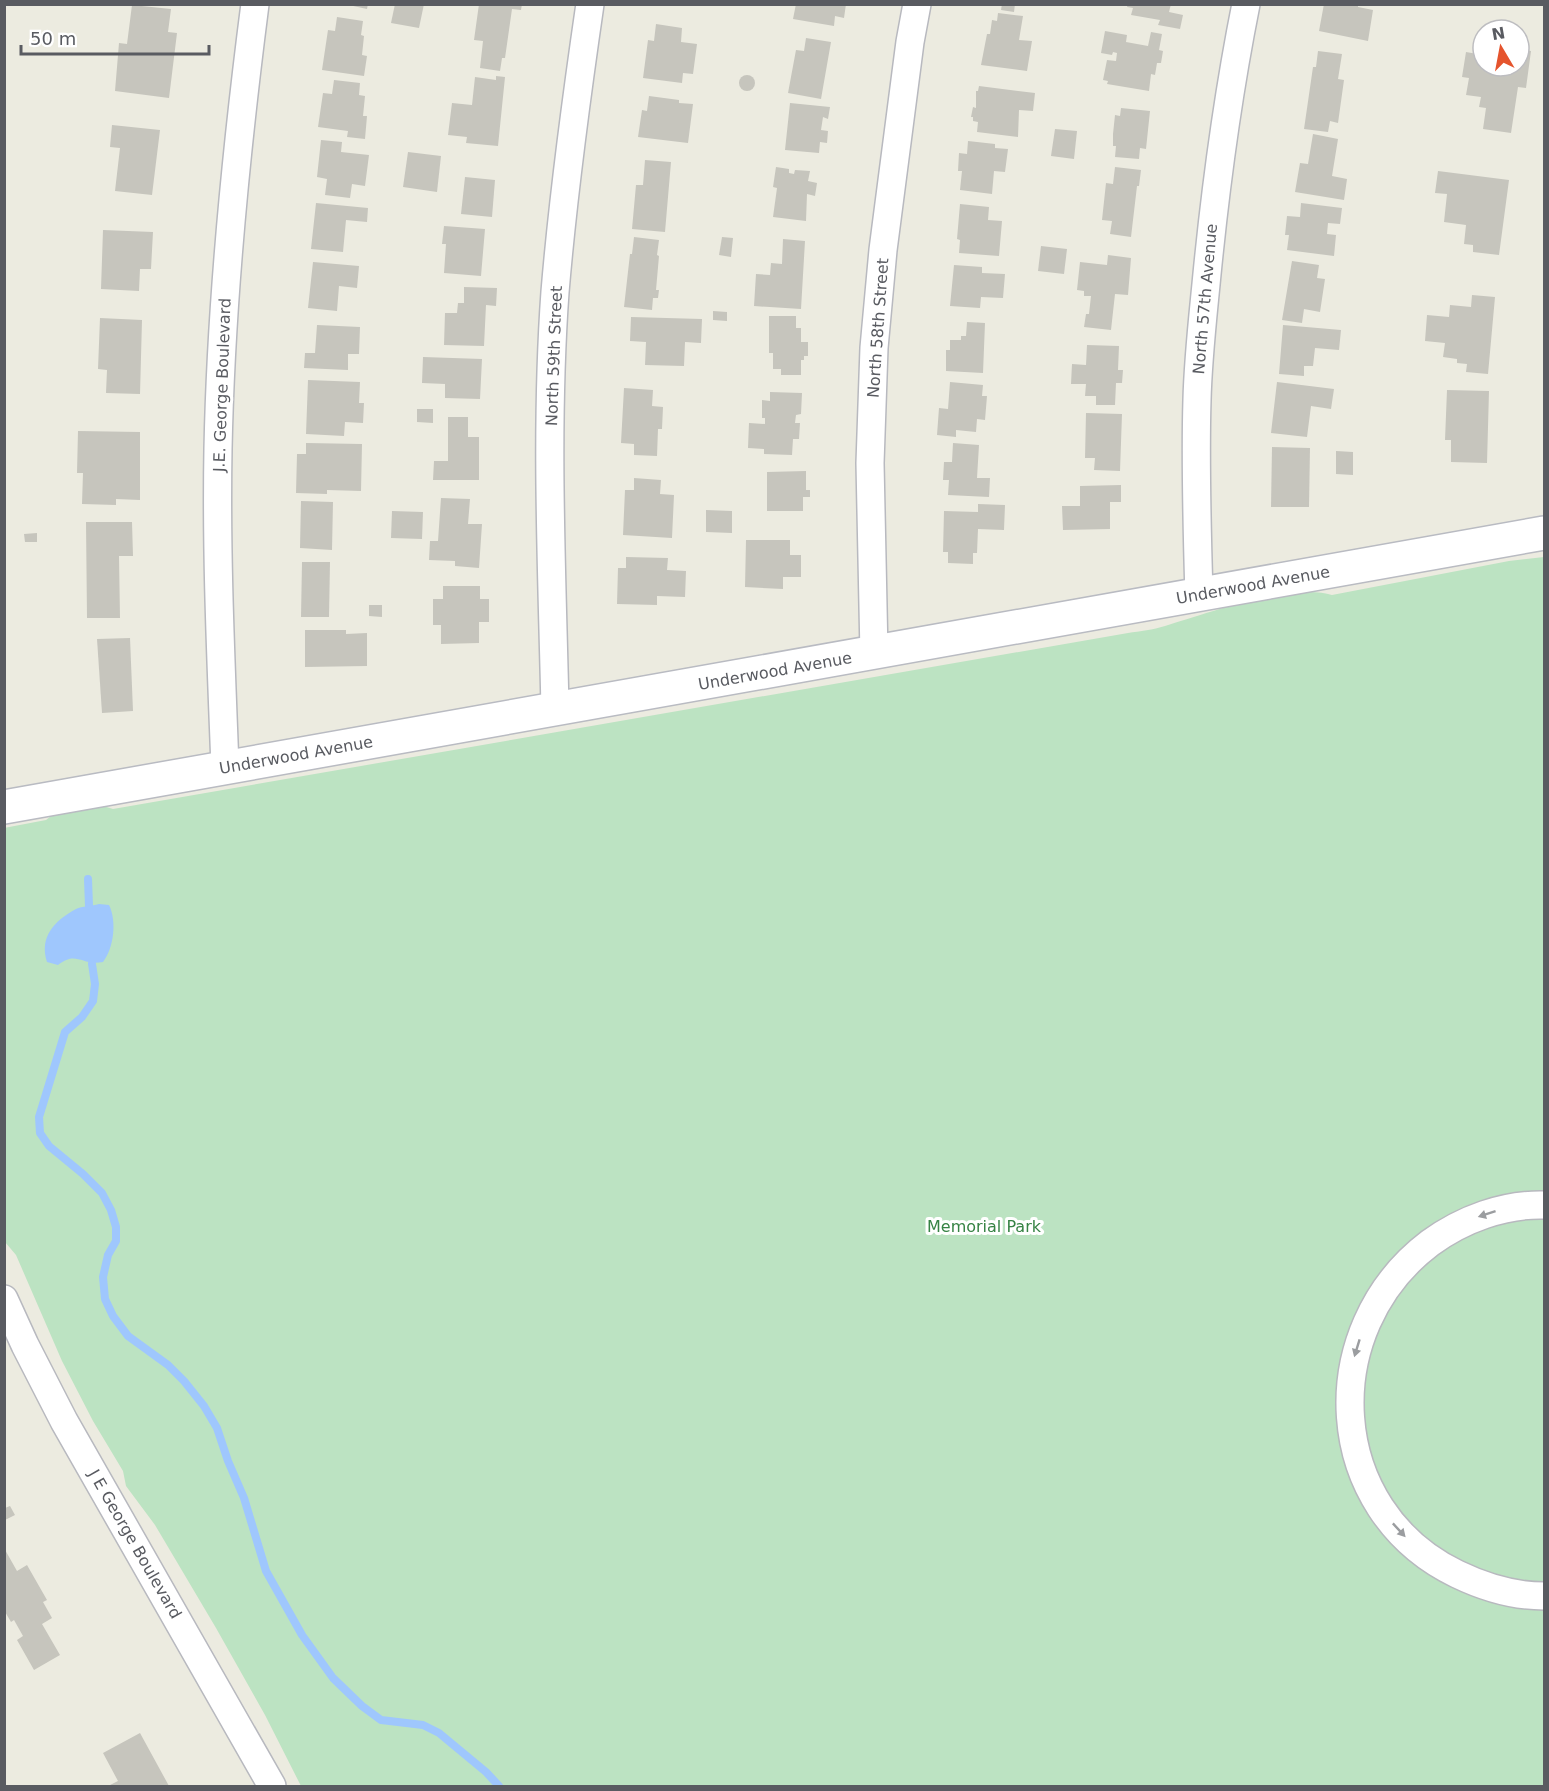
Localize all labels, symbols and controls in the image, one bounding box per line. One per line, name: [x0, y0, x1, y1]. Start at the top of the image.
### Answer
scale bar: [21, 18, 208, 56]
north arrow: [1471, 18, 1531, 78]
text: N: [1490, 23, 1507, 44]
text: 50 m: [30, 28, 76, 49]
street label: North 57th Avenue: [1189, 223, 1221, 375]
street label: North 58th Street: [864, 257, 892, 399]
street label: North 59th Street: [542, 286, 566, 426]
street label: J.E. George Boulevard: [209, 298, 235, 473]
street label: Underwood Avenue: [1175, 562, 1331, 608]
street label: Underwood Avenue: [697, 648, 853, 694]
street label: Underwood Avenue: [218, 732, 374, 778]
one-way arrow: [1478, 1210, 1496, 1220]
park label: Memorial Park: [927, 1217, 1042, 1236]
one-way arrow: [1352, 1339, 1361, 1357]
street label: J E George Boulevard: [84, 1465, 186, 1622]
one-way arrow: [1392, 1522, 1405, 1537]

